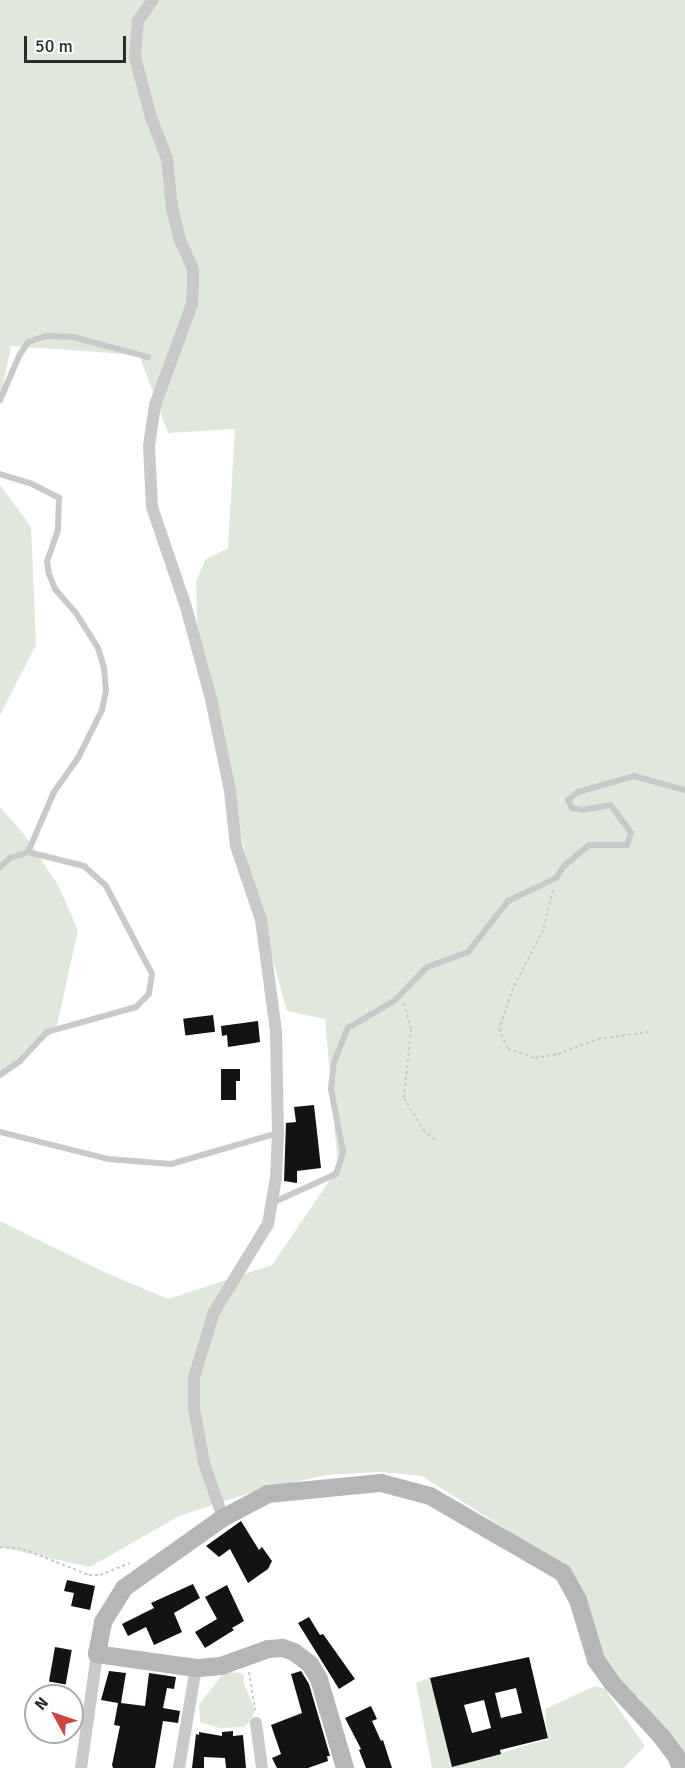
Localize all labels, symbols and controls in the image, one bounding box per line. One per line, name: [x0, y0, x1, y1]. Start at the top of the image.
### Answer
scale bar: [27, 24, 129, 62]
text: 50 m: [35, 35, 73, 57]
north arrow: [24, 1684, 84, 1744]
text: N: [30, 1693, 53, 1714]

